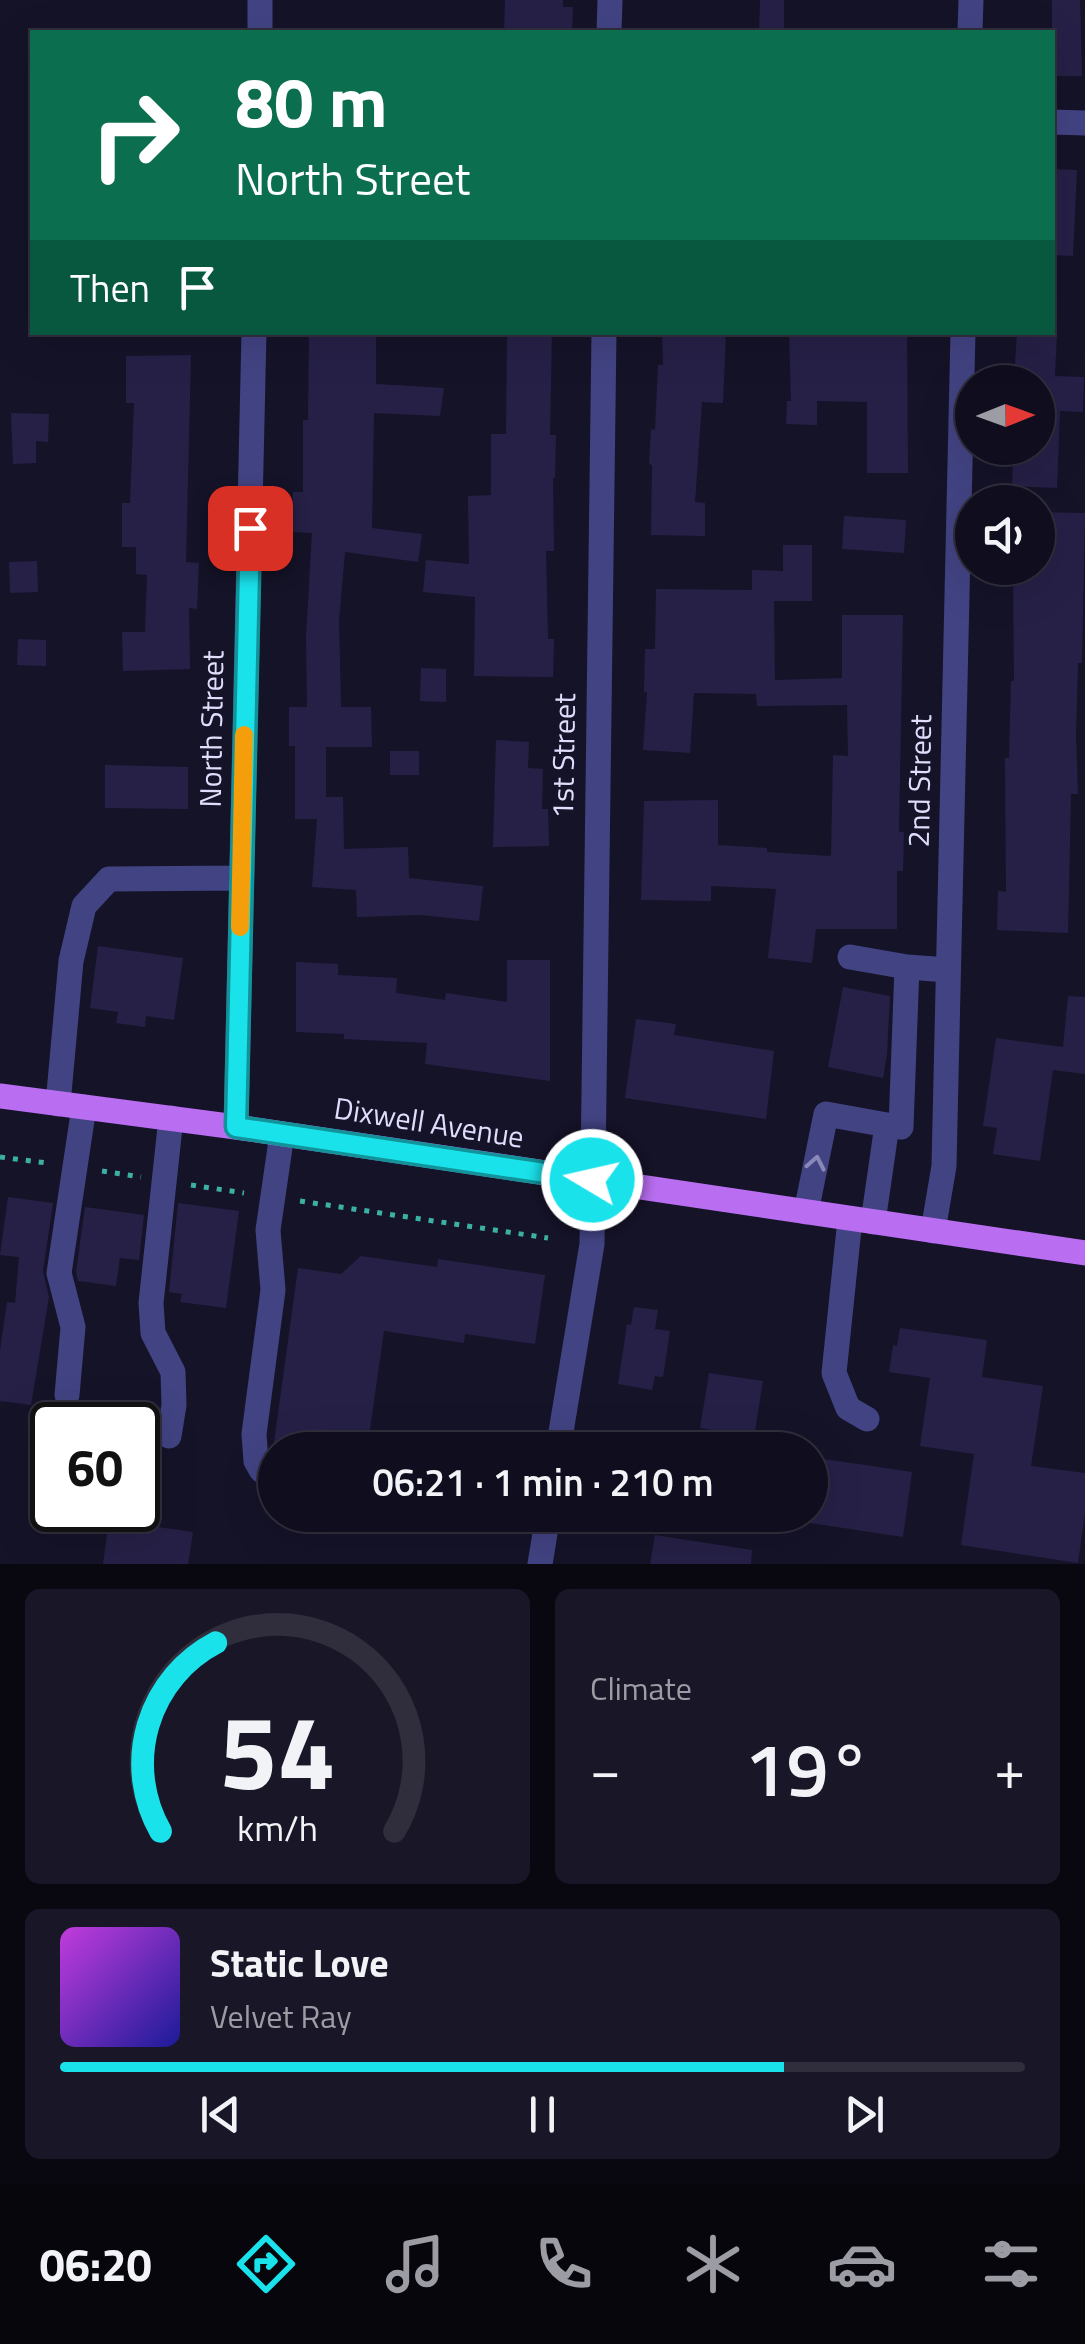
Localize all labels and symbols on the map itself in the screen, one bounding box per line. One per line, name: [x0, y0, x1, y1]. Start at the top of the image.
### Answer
north arrow: [955, 365, 1055, 465]
pin: [208, 486, 293, 571]
street label: North Street: [187, 650, 235, 808]
street label: 1st Street: [539, 693, 587, 819]
street label: 2nd Street: [895, 714, 943, 848]
street label: Dixwell Avenue: [331, 1084, 527, 1160]
position arrow: [540, 1128, 644, 1232]
one-way arrow: [805, 1155, 826, 1172]
speed limit sign: 60: [30, 1402, 160, 1532]

